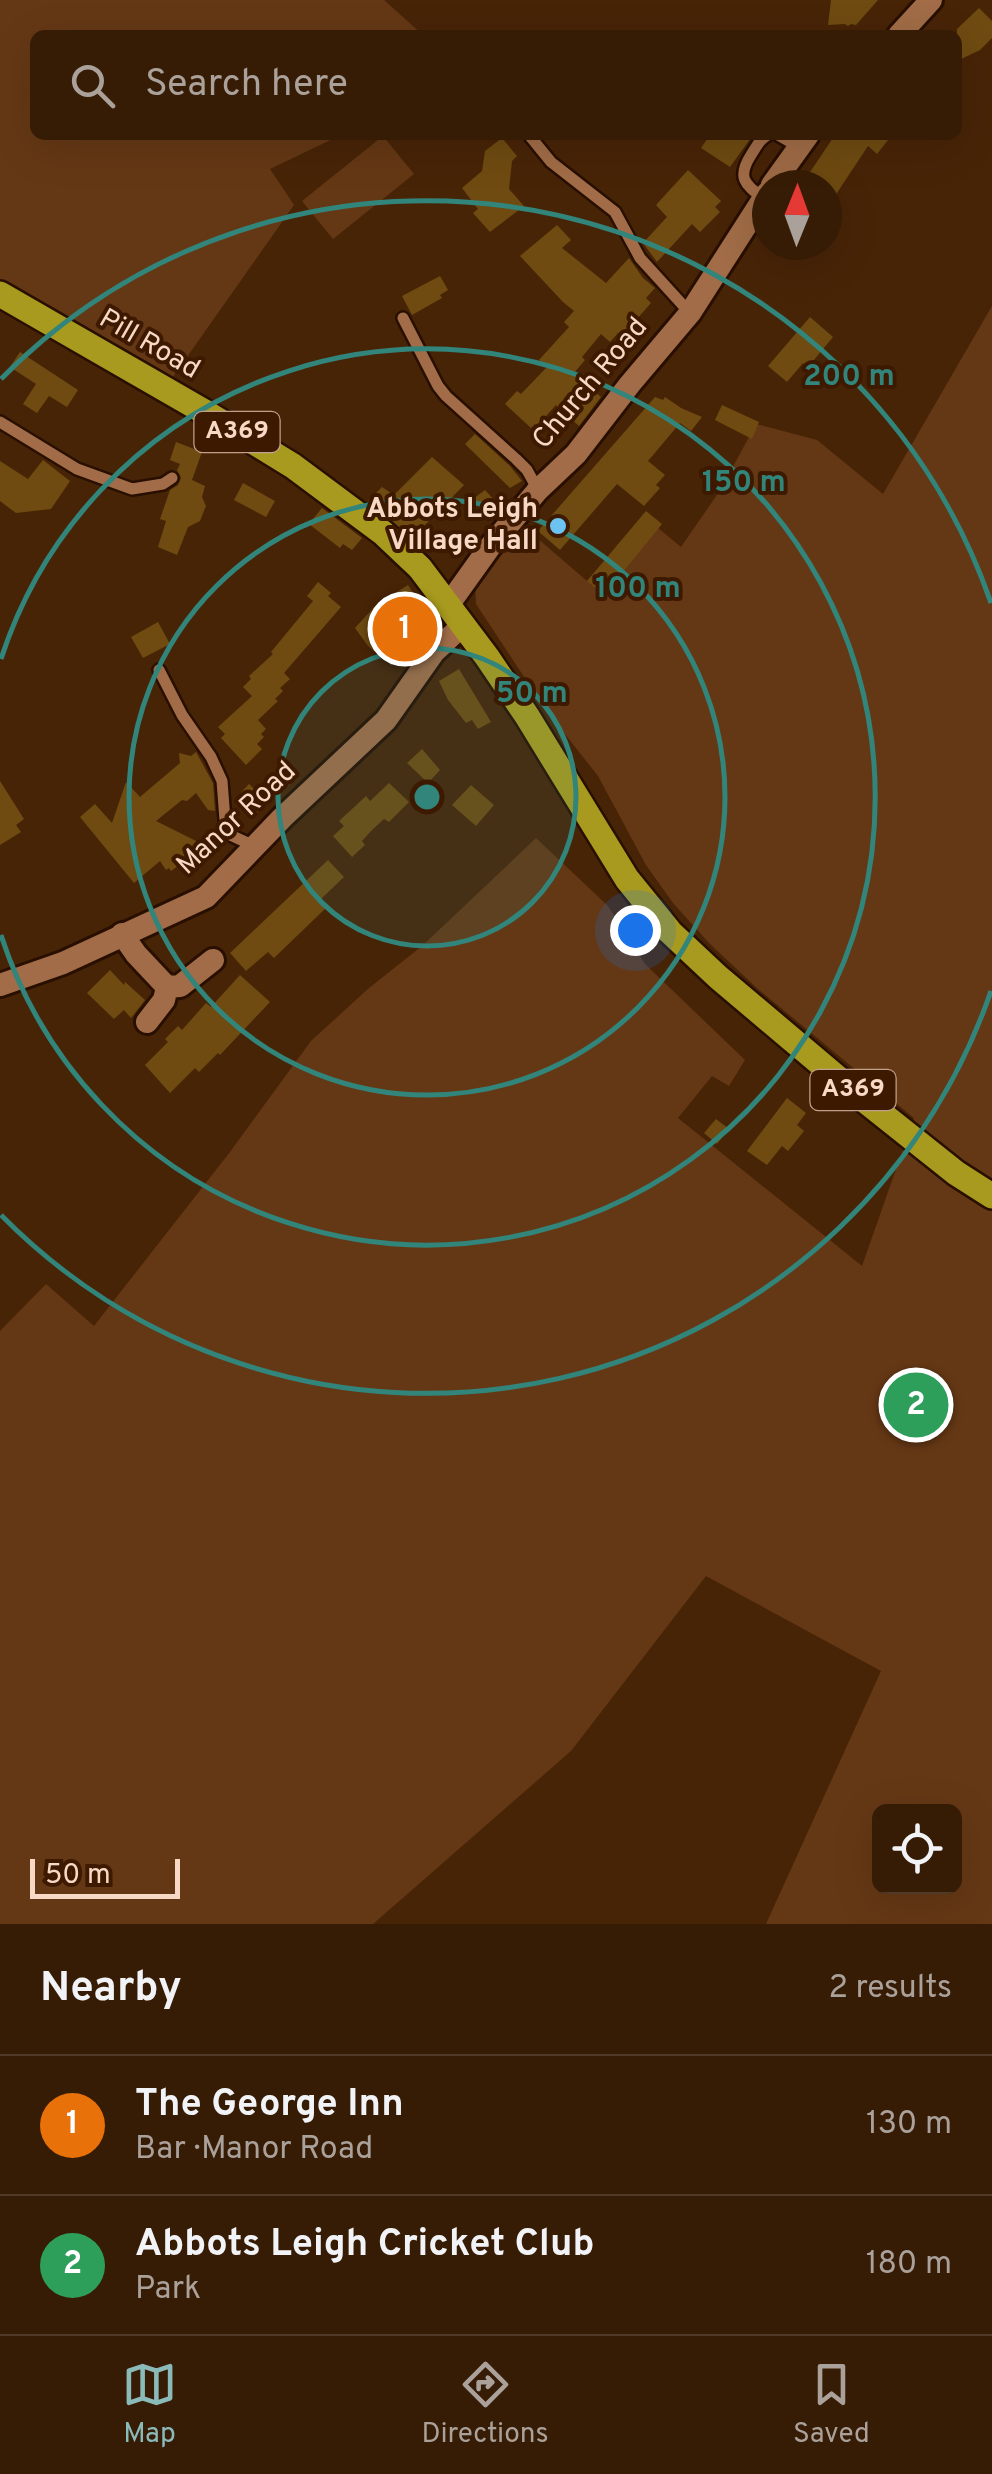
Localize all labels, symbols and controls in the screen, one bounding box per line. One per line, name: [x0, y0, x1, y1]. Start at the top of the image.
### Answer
search box: [30, 30, 962, 140]
icon: search: [65, 58, 120, 113]
text: Search here: [145, 61, 348, 110]
north arrow: [752, 170, 842, 260]
street label: Pill Road: [92, 302, 206, 388]
street label: Church Road: [525, 311, 657, 457]
text: 200 m: [803, 359, 895, 396]
road number: A369: [194, 412, 280, 452]
text: 150 m: [702, 465, 786, 502]
place label: Abbots Leigh Village Hall: [366, 492, 538, 560]
marker: Abbots Leigh Village Hall: [547, 515, 569, 537]
text: 100 m: [595, 571, 681, 608]
pin: 1: [372, 592, 438, 666]
text: 50 m: [496, 676, 568, 713]
street label: Manor Road: [170, 754, 304, 884]
centre of rings: [409, 779, 445, 815]
your location: [610, 905, 661, 956]
road number: A369: [810, 1070, 896, 1110]
pin: 2: [884, 1368, 948, 1442]
map controls: [872, 1804, 962, 1894]
button: locate: [872, 1804, 962, 1894]
scale bar: [30, 1854, 180, 1898]
text: 50 m: [45, 1858, 111, 1894]
text: Nearby: [40, 1963, 182, 2016]
text: 2 results: [828, 1969, 952, 2009]
text: The George Inn: [135, 2081, 404, 2130]
text: 1: [66, 2105, 79, 2145]
text: 130 m: [866, 2105, 952, 2145]
text: Bar · Manor Road: [135, 2130, 373, 2170]
text: Abbots Leigh Cricket Club: [135, 2221, 594, 2270]
text: 2: [63, 2245, 82, 2285]
text: 180 m: [866, 2245, 952, 2285]
text: Park: [135, 2270, 201, 2310]
tab: Map: [122, 2357, 177, 2453]
tab: Directions: [421, 2357, 549, 2453]
tab: Saved: [793, 2357, 870, 2453]

